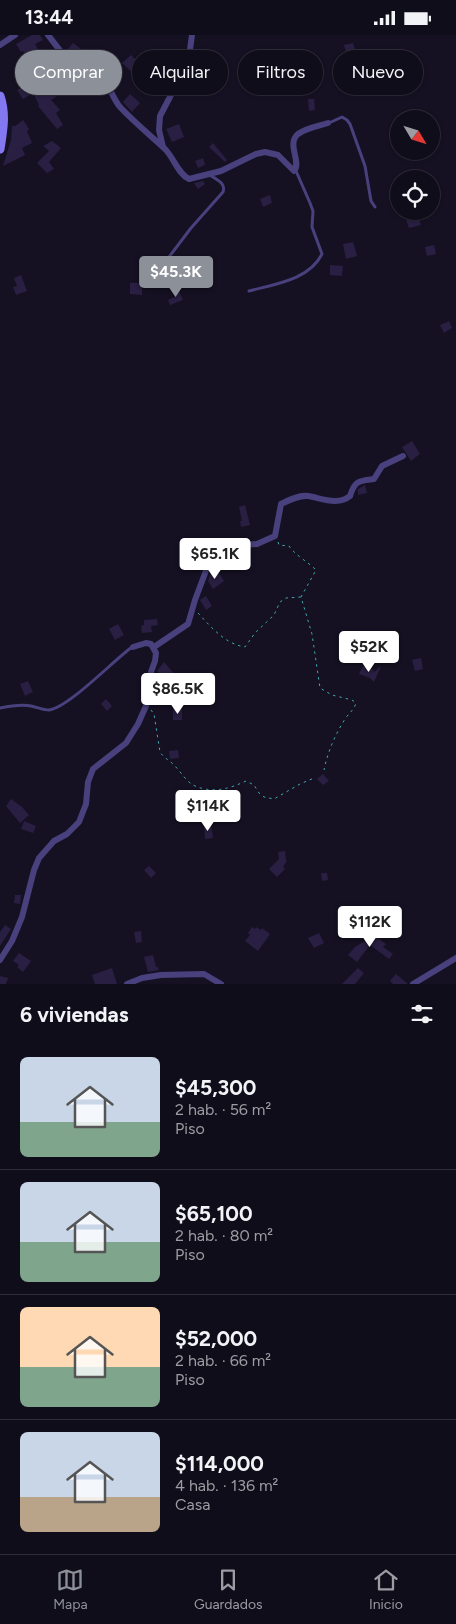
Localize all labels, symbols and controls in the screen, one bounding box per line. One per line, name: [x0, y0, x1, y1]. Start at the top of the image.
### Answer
text: 13:44: [25, 6, 73, 29]
chip: Comprar: [15, 50, 122, 95]
chip: Alquilar: [132, 50, 228, 95]
chip: Filtros: [238, 50, 323, 95]
chip: Nuevo: [333, 50, 423, 95]
north arrow: [390, 110, 440, 160]
map controls: [390, 110, 440, 220]
button: locate: [390, 170, 440, 220]
pin: $45.3K: [135, 255, 217, 298]
text: $45.3K: [150, 262, 202, 281]
pin: $65.1K: [174, 537, 256, 580]
text: $65.1K: [191, 544, 239, 563]
pin: $52K: [339, 631, 399, 673]
text: $52K: [350, 637, 388, 656]
pin: $86.5K: [137, 673, 219, 715]
text: $86.5K: [152, 679, 204, 698]
pin: $114K: [173, 789, 243, 832]
text: $114K: [186, 796, 230, 815]
pin: $112K: [335, 905, 405, 948]
text: $112K: [349, 912, 391, 931]
icon: filters: [408, 1000, 436, 1028]
text: 6 viviendas: [20, 1002, 129, 1027]
text: $45,300: [175, 1075, 256, 1100]
icon: home: [60, 1077, 120, 1137]
text: 2 hab. · 56 m²: [175, 1100, 271, 1119]
text: Piso: [175, 1119, 205, 1138]
text: $65,100: [175, 1201, 253, 1226]
icon: home: [60, 1202, 120, 1262]
text: 2 hab. · 80 m²: [175, 1226, 273, 1245]
text: Piso: [175, 1245, 205, 1264]
text: $52,000: [175, 1326, 257, 1351]
icon: home: [60, 1327, 120, 1387]
text: 2 hab. · 66 m²: [175, 1351, 271, 1370]
text: Piso: [175, 1370, 205, 1389]
text: $114,000: [175, 1451, 264, 1476]
icon: home: [60, 1452, 120, 1512]
text: 4 hab. · 136 m²: [175, 1476, 278, 1495]
text: Casa: [175, 1495, 210, 1514]
tab: Mapa: [53, 1566, 88, 1613]
tab: Guardados: [194, 1566, 263, 1613]
tab: Inicio: [369, 1566, 403, 1613]

